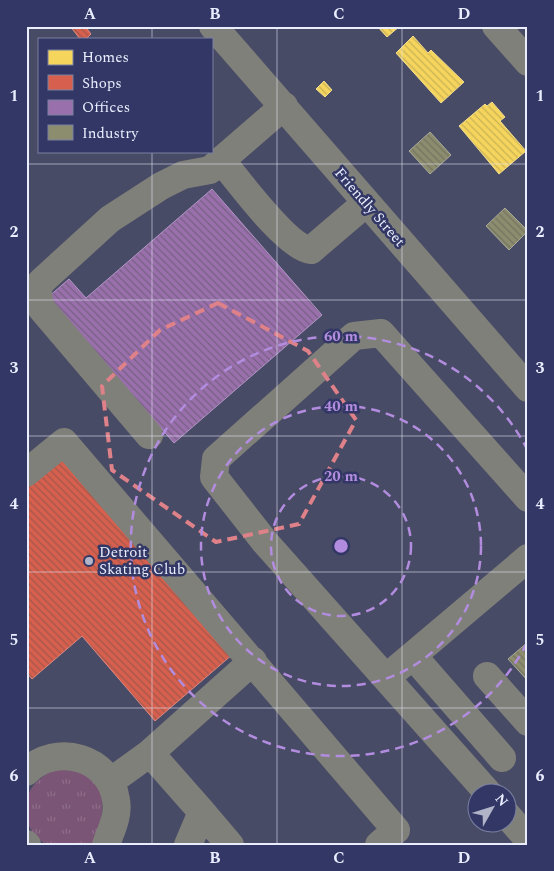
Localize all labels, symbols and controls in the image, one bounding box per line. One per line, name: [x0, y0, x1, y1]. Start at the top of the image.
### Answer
text: A: [84, 2, 97, 26]
text: B: [209, 2, 221, 26]
text: C: [333, 2, 345, 26]
text: D: [458, 2, 471, 26]
legend: [38, 38, 212, 152]
text: Homes: [82, 46, 129, 69]
text: Shops: [82, 72, 122, 95]
text: 1: [10, 84, 18, 108]
text: 1: [536, 84, 544, 108]
text: Offices: [82, 96, 130, 119]
text: Industry: [82, 122, 139, 145]
street label: Friendly Street: [329, 163, 411, 252]
text: 2: [10, 220, 19, 244]
text: 2: [536, 220, 545, 244]
text: 60 m: [324, 325, 359, 348]
text: 3: [10, 356, 19, 380]
text: 3: [536, 356, 545, 380]
text: 40 m: [324, 395, 359, 418]
text: 20 m: [324, 465, 359, 488]
text: 4: [10, 492, 19, 516]
text: 4: [536, 492, 545, 516]
centre of rings: [332, 537, 350, 555]
place label: Detroit Skating Club: [99, 541, 185, 581]
marker: Detroit Skating Club: [83, 555, 95, 567]
text: 5: [10, 628, 18, 652]
text: 5: [536, 628, 544, 652]
text: 6: [10, 764, 19, 788]
text: 6: [536, 764, 545, 788]
north arrow: [466, 784, 516, 834]
text: N: [490, 789, 513, 811]
text: A: [84, 846, 97, 870]
text: B: [209, 846, 221, 870]
text: C: [333, 846, 345, 870]
text: D: [458, 846, 471, 870]

